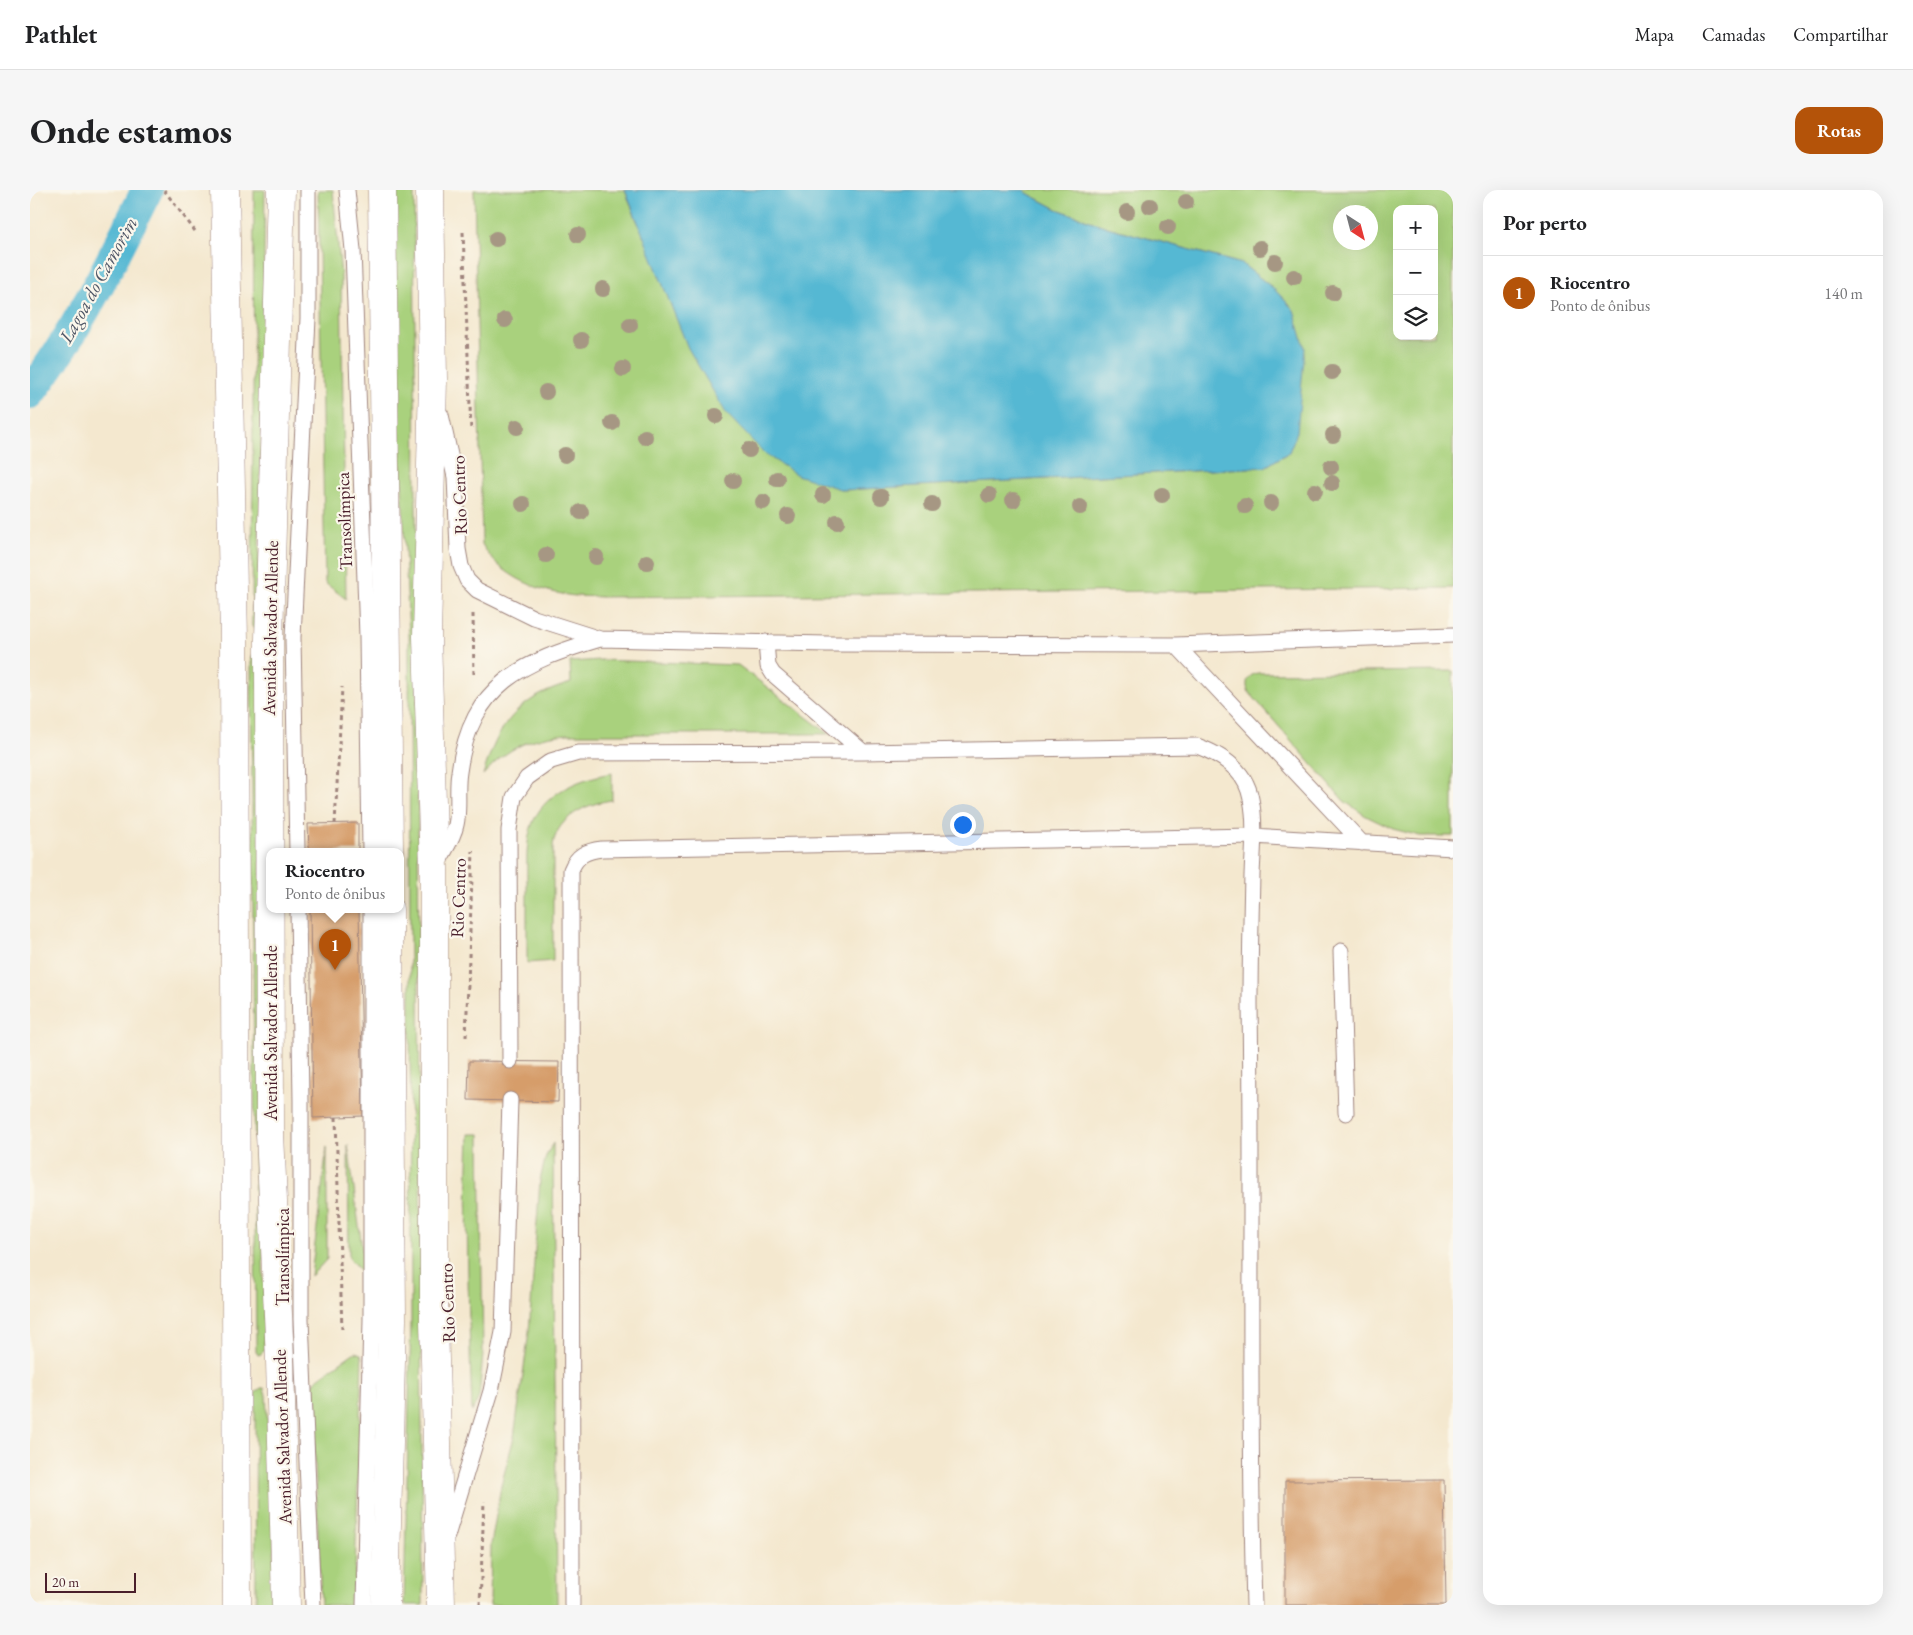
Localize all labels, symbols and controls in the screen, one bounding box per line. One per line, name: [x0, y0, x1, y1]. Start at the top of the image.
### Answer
text: Pathlet: [25, 19, 97, 50]
text: Mapa: [1635, 23, 1674, 46]
text: Camadas: [1702, 23, 1765, 46]
text: Compartilhar: [1793, 23, 1888, 46]
button: Rotas: [1795, 107, 1883, 154]
text: Onde estamos: [30, 108, 232, 153]
north arrow: [1333, 205, 1378, 250]
map controls: [1393, 205, 1438, 340]
button: +: [1393, 205, 1438, 250]
text: Por perto: [1503, 209, 1587, 236]
water label: Lagoa do Camorim: [53, 213, 143, 348]
button: −: [1393, 250, 1438, 295]
text: Riocentro: [1550, 270, 1630, 295]
text: 1: [1515, 283, 1523, 304]
text: 140 m: [1824, 283, 1863, 304]
button: layers: [1393, 295, 1438, 340]
text: Ponto de ônibus: [1550, 295, 1650, 316]
street label: Rio Centro: [446, 455, 472, 535]
street label: Transolímpica: [331, 471, 357, 570]
street label: Avenida Salvador Allende: [257, 540, 283, 717]
your location: [950, 812, 976, 838]
popup: [266, 848, 404, 913]
text: Riocentro: [285, 858, 365, 883]
street label: Rio Centro: [445, 858, 471, 938]
text: Ponto de ônibus: [285, 883, 385, 904]
pin: 1: [319, 929, 351, 970]
street label: Avenida Salvador Allende: [259, 945, 282, 1122]
street label: Transolímpica: [271, 1207, 294, 1306]
street label: Rio Centro: [434, 1263, 460, 1343]
street label: Avenida Salvador Allende: [267, 1349, 297, 1526]
scale bar: [45, 1570, 136, 1593]
text: 20 m: [52, 1573, 79, 1591]

